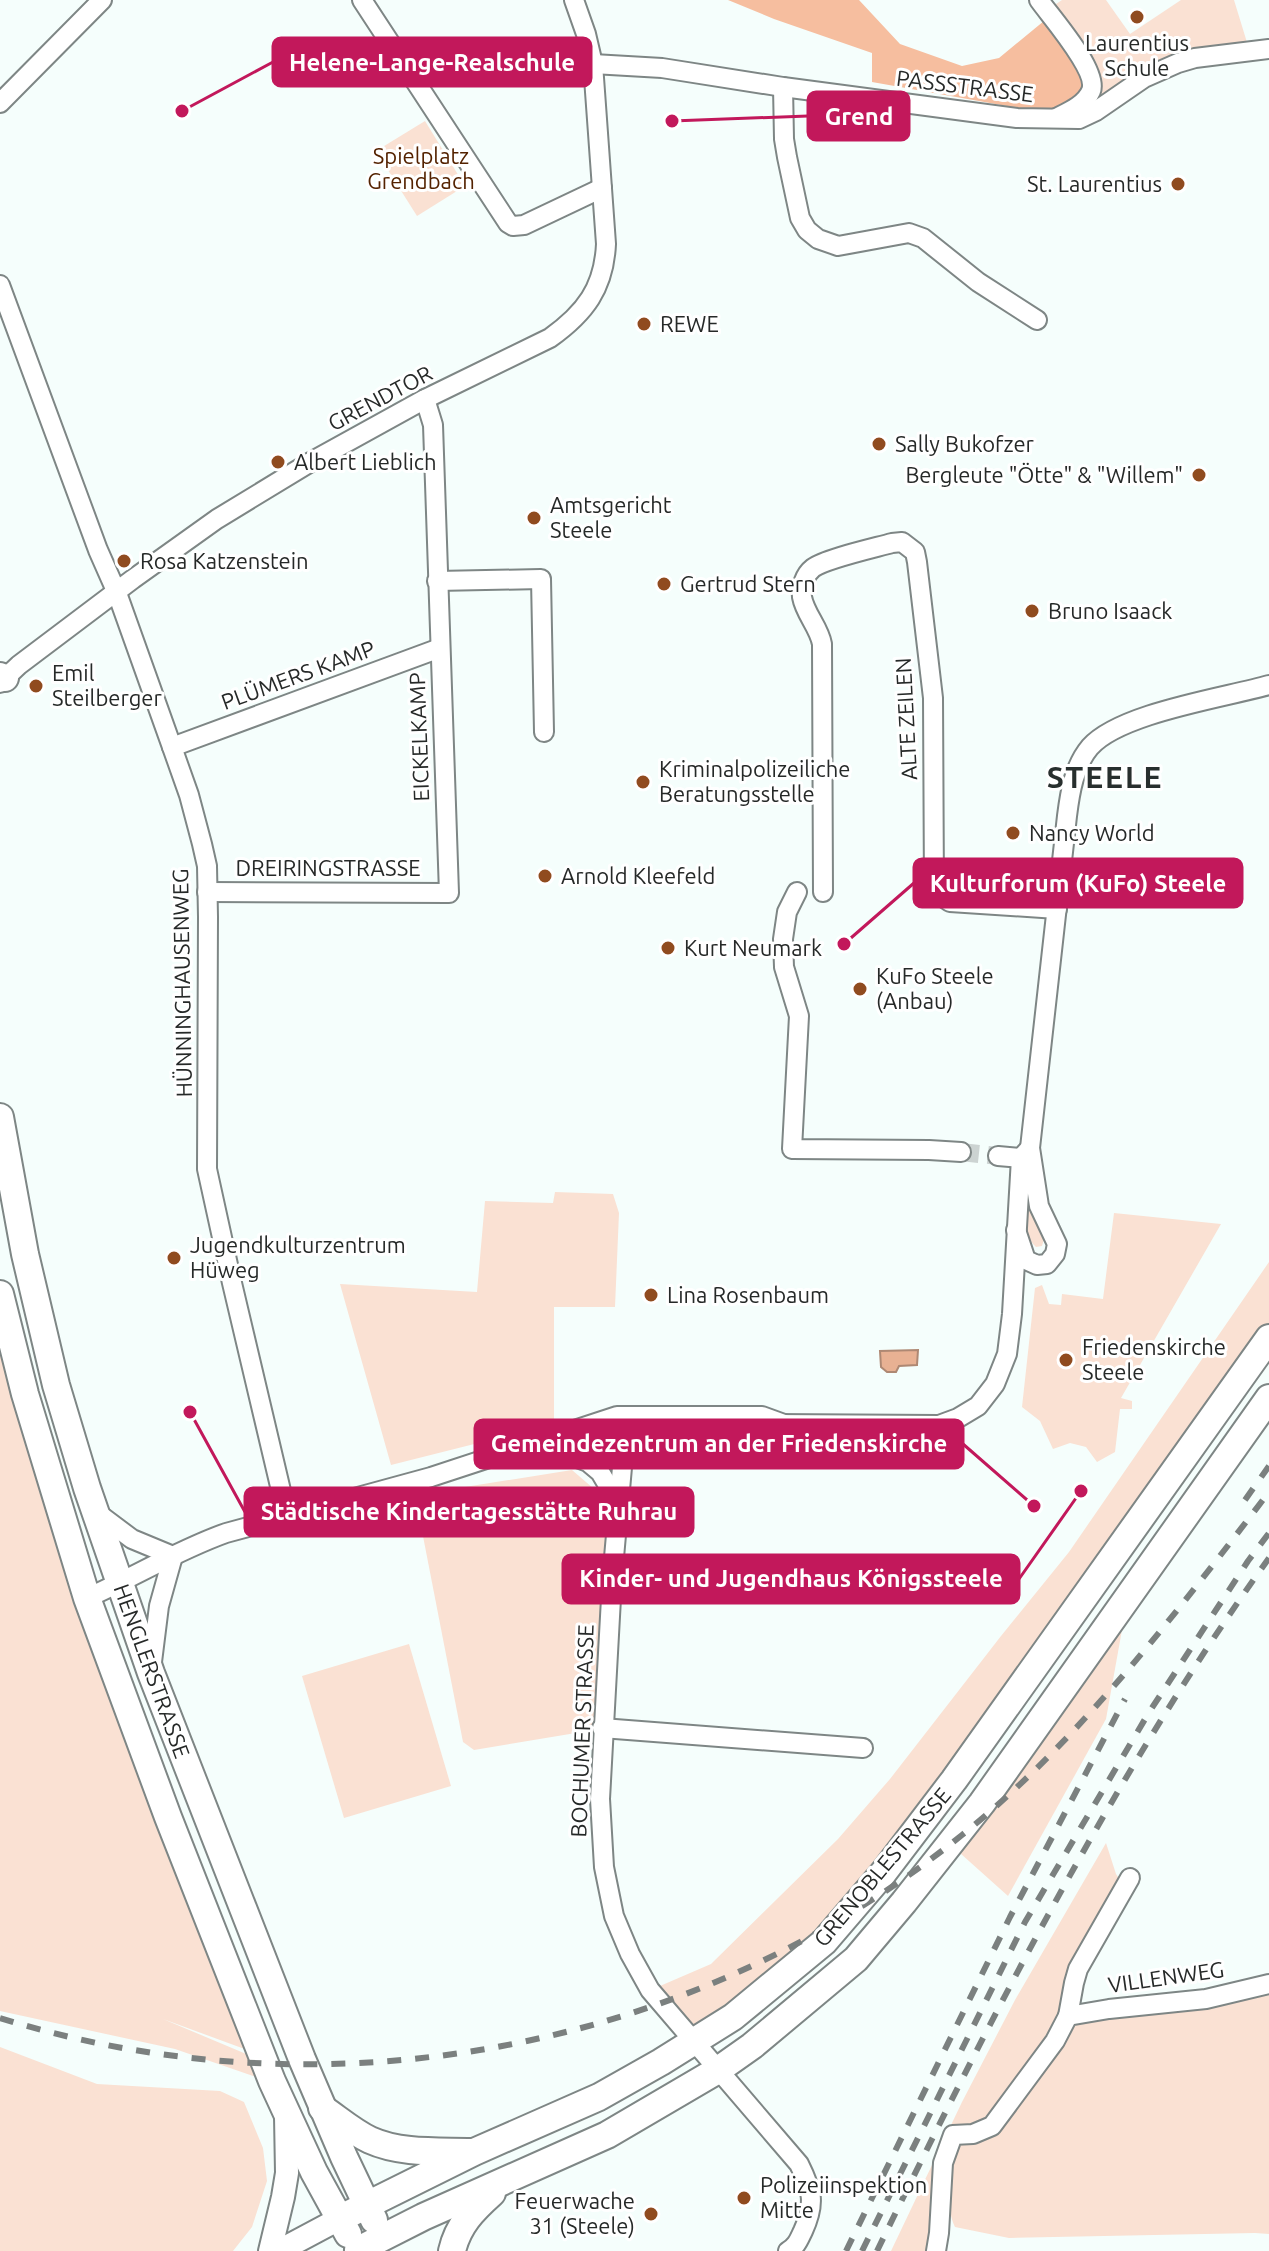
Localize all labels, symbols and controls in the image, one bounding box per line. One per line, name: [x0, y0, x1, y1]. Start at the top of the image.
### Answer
marker: Laurentius Schule: [1128, 8, 1146, 26]
place label: Laurentius Schule: [1085, 30, 1189, 80]
callout: Helene-Lange-Realschule: [273, 38, 591, 86]
text: Helene-Lange-Realschule: [289, 49, 575, 76]
street label: PASSSTRASSE: [895, 65, 1035, 106]
callout: Grend: [808, 92, 909, 140]
text: Grend: [825, 103, 893, 130]
park label: Spielplatz Grendbach: [367, 143, 475, 193]
place label: St. Laurentius: [1027, 171, 1162, 196]
marker: St. Laurentius: [1169, 175, 1187, 193]
place label: REWE: [660, 311, 719, 336]
marker: REWE: [635, 315, 653, 333]
street label: GRENDTOR: [323, 360, 436, 435]
place label: Sally Bukofzer: [895, 431, 1035, 456]
marker: Sally Bukofzer: [870, 435, 888, 453]
place label: Albert Lieblich: [294, 449, 437, 474]
marker: Albert Lieblich: [269, 453, 287, 471]
place label: Bergleute "Ötte" & "Willem": [905, 462, 1183, 487]
marker: Bergleute "Ötte" & "Willem": [1190, 466, 1208, 484]
place label: Amtsgericht Steele: [550, 492, 672, 542]
marker: Amtsgericht Steele: [525, 509, 543, 527]
place label: Rosa Katzenstein: [140, 548, 309, 573]
marker: Rosa Katzenstein: [115, 552, 133, 570]
place label: Gertrud Stern: [680, 571, 816, 596]
marker: Gertrud Stern: [655, 575, 673, 593]
place label: Bruno Isaack: [1048, 598, 1172, 623]
marker: Bruno Isaack: [1023, 602, 1041, 620]
street label: PLÜMERS KAMP: [218, 635, 378, 714]
street label: ALTE ZEILEN: [890, 657, 921, 781]
place label: Emil Steilberger: [52, 660, 163, 710]
street label: EICKELKAMP: [404, 672, 433, 802]
marker: Emil Steilberger: [27, 677, 45, 695]
place label: Kriminalpolizeiliche Beratungsstelle: [659, 756, 850, 806]
district label: STEELE: [1047, 760, 1163, 794]
marker: Kriminalpolizeiliche Beratungsstelle: [634, 773, 652, 791]
place label: Nancy World: [1029, 820, 1155, 845]
marker: Nancy World: [1004, 824, 1022, 842]
street label: DREIRINGSTRASSE: [236, 855, 421, 880]
callout: Kulturforum (KuFo) Steele: [914, 859, 1242, 907]
place label: Arnold Kleefeld: [561, 863, 715, 888]
marker: Arnold Kleefeld: [536, 867, 554, 885]
street label: HÜNNINGHAUSENWEG: [167, 868, 196, 1098]
text: Kulturforum (KuFo) Steele: [930, 870, 1226, 897]
place label: Kurt Neumark: [684, 935, 822, 960]
marker: Kurt Neumark: [659, 939, 677, 957]
place label: KuFo Steele (Anbau): [876, 963, 994, 1014]
marker: KuFo Steele (Anbau): [851, 980, 869, 998]
place label: Jugendkulturzentrum Hüweg: [190, 1232, 406, 1282]
marker: Jugendkulturzentrum Hüweg: [165, 1249, 183, 1267]
place label: Lina Rosenbaum: [667, 1282, 829, 1307]
marker: Lina Rosenbaum: [642, 1286, 660, 1304]
place label: Friedenskirche Steele: [1082, 1334, 1226, 1384]
marker: Friedenskirche Steele: [1057, 1351, 1075, 1369]
callout: Gemeindezentrum an der Friedenskirche: [475, 1420, 963, 1468]
text: Gemeindezentrum an der Friedenskirche: [491, 1430, 947, 1457]
callout: Städtische Kindertagesstätte Ruhrau: [245, 1488, 693, 1536]
text: Städtische Kindertagesstätte Ruhrau: [261, 1498, 677, 1525]
callout: Kinder- und Jugendhaus Königssteele: [563, 1555, 1019, 1603]
text: Kinder- und Jugendhaus Königssteele: [579, 1565, 1003, 1592]
street label: HENGLERSTRASSE: [109, 1580, 196, 1761]
street label: BOCHUMER STRASSE: [565, 1624, 598, 1838]
street label: GRENOBLESTRASSE: [808, 1782, 955, 1951]
street label: VILLENWEG: [1106, 1956, 1226, 1997]
place label: Polizeiinspektion Mitte: [760, 2172, 927, 2222]
place label: Feuerwache 31 (Steele): [515, 2188, 635, 2239]
marker: Polizeiinspektion Mitte: [735, 2189, 753, 2207]
marker: Feuerwache 31 (Steele): [642, 2205, 660, 2223]

